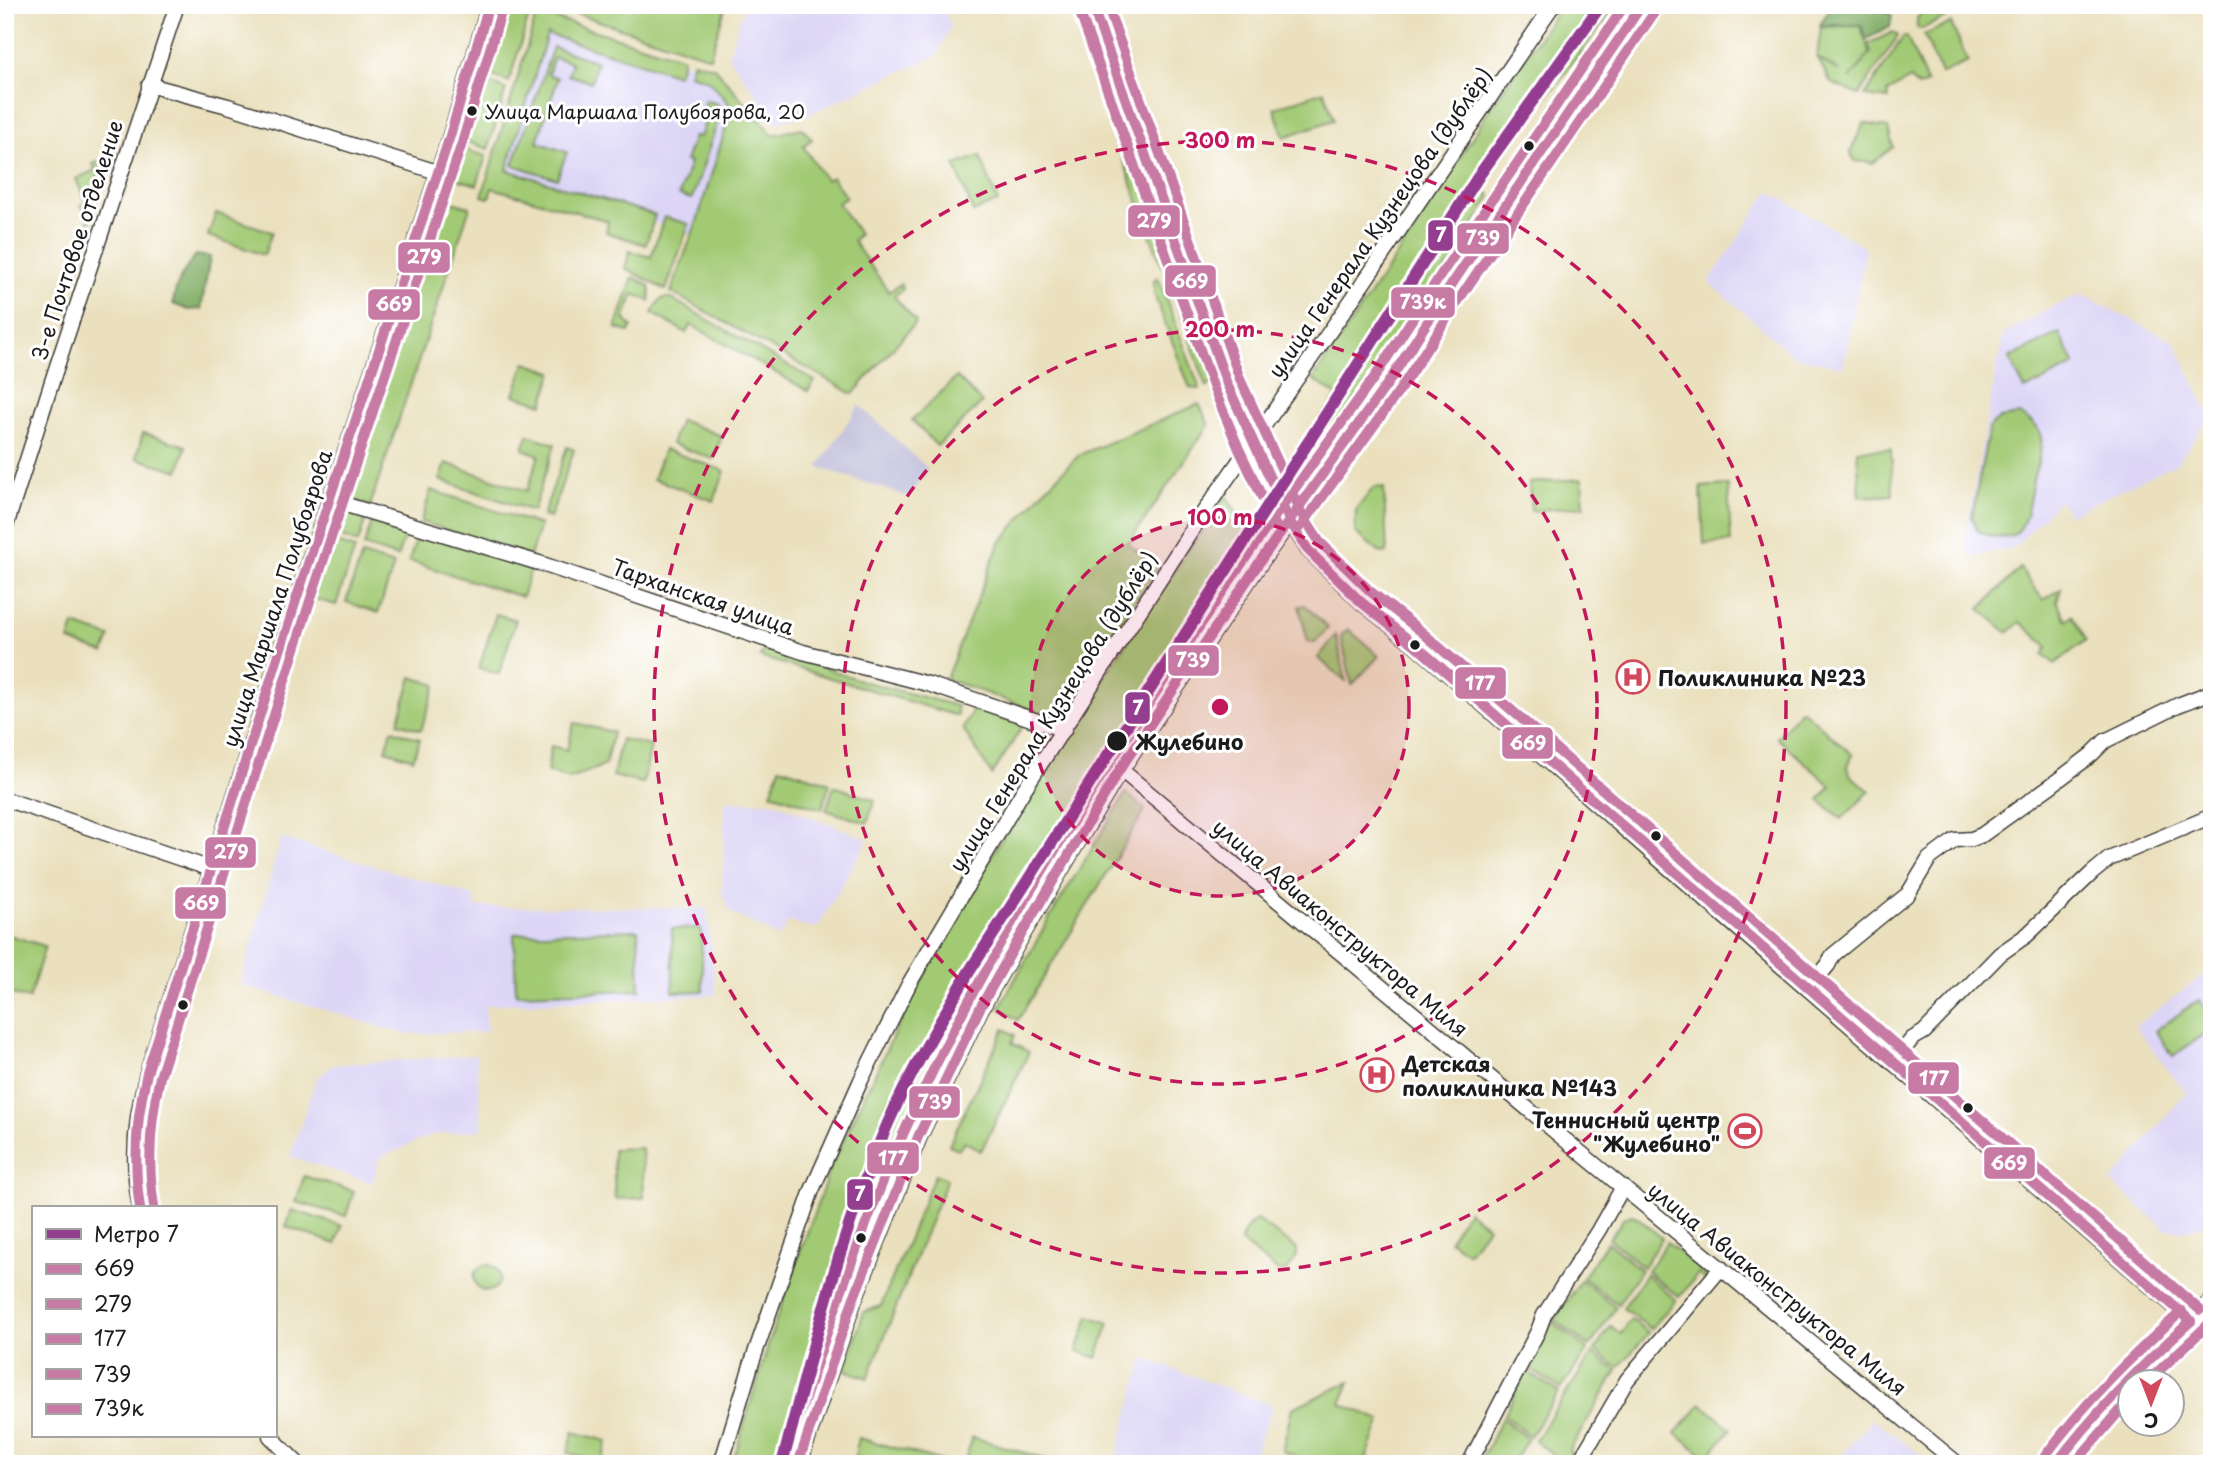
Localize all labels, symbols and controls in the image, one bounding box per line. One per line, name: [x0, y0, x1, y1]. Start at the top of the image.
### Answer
street label: улица Генерала Кузнецова (дублёр): [1259, 60, 1499, 384]
place label: Улица Маршала Полубоярова, 20: [485, 97, 805, 125]
marker: Улица Маршала Полубоярова, 20: [465, 104, 479, 118]
street label: 3-е Почтовое отделение: [22, 116, 130, 364]
text: 300 m: [1185, 123, 1255, 155]
unlabelled marker: [1522, 139, 1536, 153]
line badge: 279: [1127, 204, 1181, 238]
text: 279: [1136, 206, 1172, 234]
line badge: 7: [1427, 219, 1454, 252]
text: 7: [1436, 220, 1447, 248]
line badge: 739: [1456, 222, 1510, 255]
text: 739: [1466, 223, 1500, 251]
line badge: 279: [397, 241, 451, 274]
text: 279: [406, 242, 442, 270]
line badge: 669: [1164, 264, 1217, 298]
text: 669: [1172, 266, 1208, 294]
line badge: 739к: [1390, 286, 1456, 319]
text: 739к: [1400, 287, 1447, 315]
line badge: 669: [367, 288, 421, 321]
text: 669: [376, 289, 412, 317]
text: 200 m: [1185, 312, 1255, 344]
street label: улица Маршала Полубоярова: [213, 445, 339, 751]
text: 100 m: [1187, 500, 1253, 532]
street label: улица Генерала Кузнецова (дублёр): [940, 545, 1164, 877]
street label: Тарханская улица: [607, 550, 799, 642]
unlabelled marker: [1408, 638, 1422, 652]
line badge: 739: [1167, 644, 1220, 677]
text: 739: [1176, 645, 1210, 673]
hospital icon: Поликлиника №23: [1614, 658, 1652, 696]
place label: Поликлиника №23: [1658, 661, 1866, 693]
line badge: 177: [1454, 666, 1507, 700]
text: 177: [1465, 668, 1495, 696]
line badge: 7: [1124, 691, 1151, 725]
text: 7: [1133, 693, 1144, 721]
centre of rings: [1208, 695, 1232, 719]
place label: Жулебино: [1135, 725, 1243, 757]
line badge: 669: [1501, 726, 1554, 760]
text: 669: [1510, 728, 1546, 756]
marker: Жулебино: [1105, 729, 1129, 753]
street label: улица Авиаконструктора Миля: [1206, 810, 1476, 1044]
unlabelled marker: [1649, 829, 1663, 843]
line badge: 279: [204, 836, 257, 869]
text: 279: [213, 837, 249, 865]
line badge: 669: [174, 886, 227, 920]
text: 669: [183, 888, 219, 916]
unlabelled marker: [176, 998, 190, 1012]
place label: Детская поликлиника №143: [1401, 1047, 1617, 1103]
hospital icon: Детская поликлиника №143: [1358, 1056, 1396, 1094]
line badge: 177: [1907, 1061, 1960, 1095]
text: 177: [1919, 1063, 1949, 1091]
line badge: 739: [908, 1085, 961, 1119]
text: 739: [918, 1087, 952, 1115]
unlabelled marker: [1961, 1101, 1975, 1115]
place label: Теннисный центр "Жулебино": [1532, 1103, 1720, 1159]
sports icon: Теннисный центр "Жулебино": [1726, 1112, 1764, 1150]
line badge: 177: [866, 1141, 920, 1175]
text: 177: [878, 1143, 908, 1171]
line badge: 669: [1983, 1146, 2036, 1180]
text: 669: [1991, 1148, 2027, 1176]
street label: улица Авиаконструктора Миля: [1642, 1173, 1914, 1403]
line badge: 7: [846, 1178, 874, 1211]
text: 7: [855, 1179, 866, 1207]
legend: [32, 1206, 276, 1438]
text: Метро 7: [94, 1217, 179, 1249]
unlabelled marker: [854, 1231, 868, 1245]
text: 669: [94, 1251, 135, 1283]
text: 279: [94, 1287, 132, 1319]
text: 177: [94, 1321, 127, 1353]
text: 739: [94, 1357, 131, 1389]
north arrow: [2116, 1368, 2186, 1438]
text: 739к: [94, 1391, 144, 1423]
text: С: [2144, 1407, 2158, 1435]

